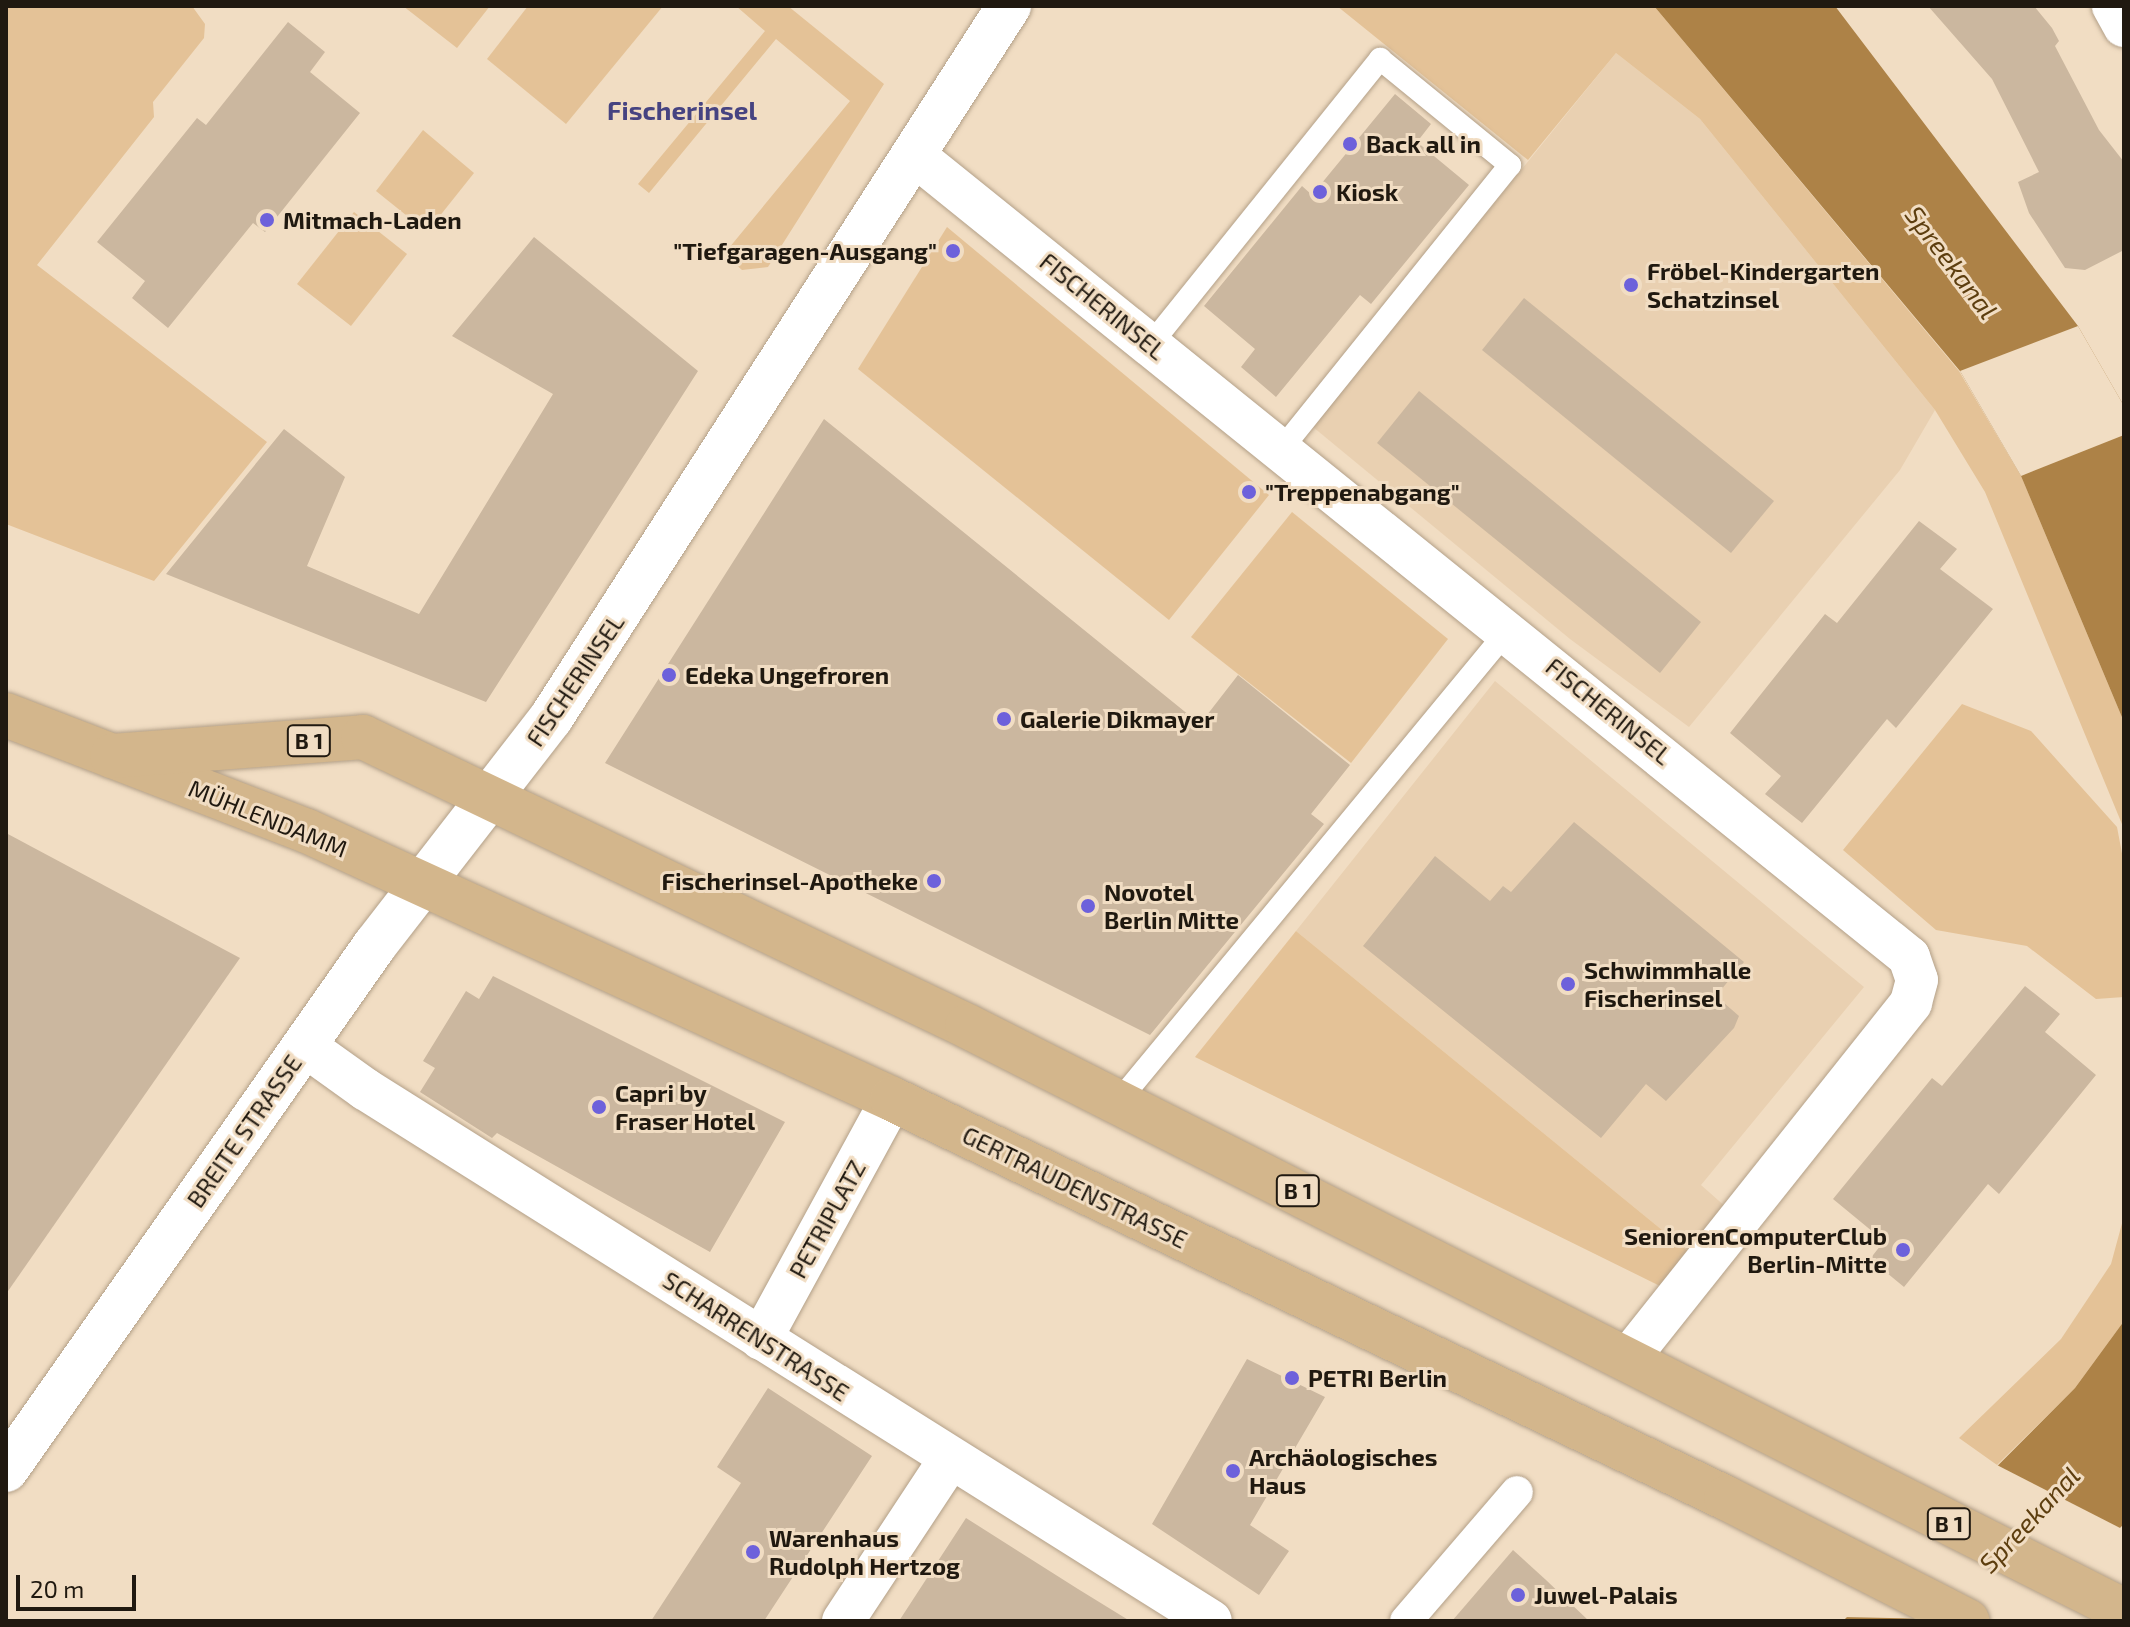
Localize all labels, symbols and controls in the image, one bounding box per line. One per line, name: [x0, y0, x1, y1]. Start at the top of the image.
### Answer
district label: Fischerinsel: [607, 94, 757, 126]
place label: Back all in: [1366, 130, 1482, 158]
marker: Back all in: [1341, 135, 1359, 153]
place label: Kiosk: [1336, 178, 1398, 206]
marker: Kiosk: [1311, 183, 1329, 201]
water label: Spreekanal: [1899, 199, 2005, 325]
place label: Mitmach-Laden: [283, 206, 462, 234]
marker: Mitmach-Laden: [258, 211, 276, 229]
place label: "Tiefgaragen-Ausgang": [673, 237, 937, 265]
marker: "Tiefgaragen-Ausgang": [944, 242, 962, 260]
street label: FISCHERINSEL: [1034, 247, 1172, 365]
place label: Fröbel-Kindergarten Schatzinsel: [1647, 257, 1879, 313]
marker: Fröbel-Kindergarten Schatzinsel: [1622, 276, 1640, 294]
place label: "Treppenabgang": [1265, 478, 1460, 506]
marker: "Treppenabgang": [1240, 483, 1258, 501]
street label: FISCHERINSEL: [520, 608, 630, 752]
street label: FISCHERINSEL: [1540, 652, 1678, 770]
place label: Edeka Ungefroren: [685, 661, 889, 689]
marker: Edeka Ungefroren: [660, 666, 678, 684]
place label: Galerie Dikmayer: [1020, 705, 1215, 733]
marker: Galerie Dikmayer: [995, 710, 1013, 728]
road number: B 1: [285, 723, 333, 759]
street label: MÜHLENDAMM: [184, 773, 352, 863]
place label: Fischerinsel-Apotheke: [662, 867, 918, 895]
marker: Fischerinsel-Apotheke: [925, 872, 943, 890]
place label: Novotel Berlin Mitte: [1104, 878, 1239, 934]
marker: Novotel Berlin Mitte: [1079, 897, 1097, 915]
place label: Schwimmhalle Fischerinsel: [1584, 956, 1751, 1012]
marker: Schwimmhalle Fischerinsel: [1559, 975, 1577, 993]
street label: BREITE STRASSE: [181, 1049, 307, 1213]
place label: Capri by Fraser Hotel: [615, 1079, 756, 1135]
marker: Capri by Fraser Hotel: [590, 1098, 608, 1116]
street label: GERTRAUDENSTRASSE: [958, 1120, 1192, 1254]
street label: PETRIPLATZ: [783, 1155, 871, 1283]
road number: B 1: [1274, 1173, 1322, 1209]
place label: SeniorenComputerClub Berlin-Mitte: [1624, 1222, 1887, 1278]
marker: SeniorenComputerClub Berlin-Mitte: [1894, 1241, 1912, 1259]
street label: SCHARRENSTRASSE: [658, 1265, 854, 1407]
place label: PETRI Berlin: [1308, 1364, 1447, 1392]
marker: PETRI Berlin: [1283, 1369, 1301, 1387]
place label: Archäologisches Haus: [1249, 1443, 1437, 1499]
water label: Spreekanal: [1972, 1460, 2086, 1578]
marker: Archäologisches Haus: [1224, 1462, 1242, 1480]
road number: B 1: [1925, 1506, 1973, 1542]
place label: Warenhaus Rudolph Hertzog: [769, 1524, 960, 1580]
marker: Warenhaus Rudolph Hertzog: [744, 1543, 762, 1561]
scale bar: [20, 1559, 140, 1609]
text: 20 m: [30, 1574, 84, 1603]
place label: Juwel-Palais: [1534, 1581, 1678, 1609]
marker: Juwel-Palais: [1509, 1586, 1527, 1604]

